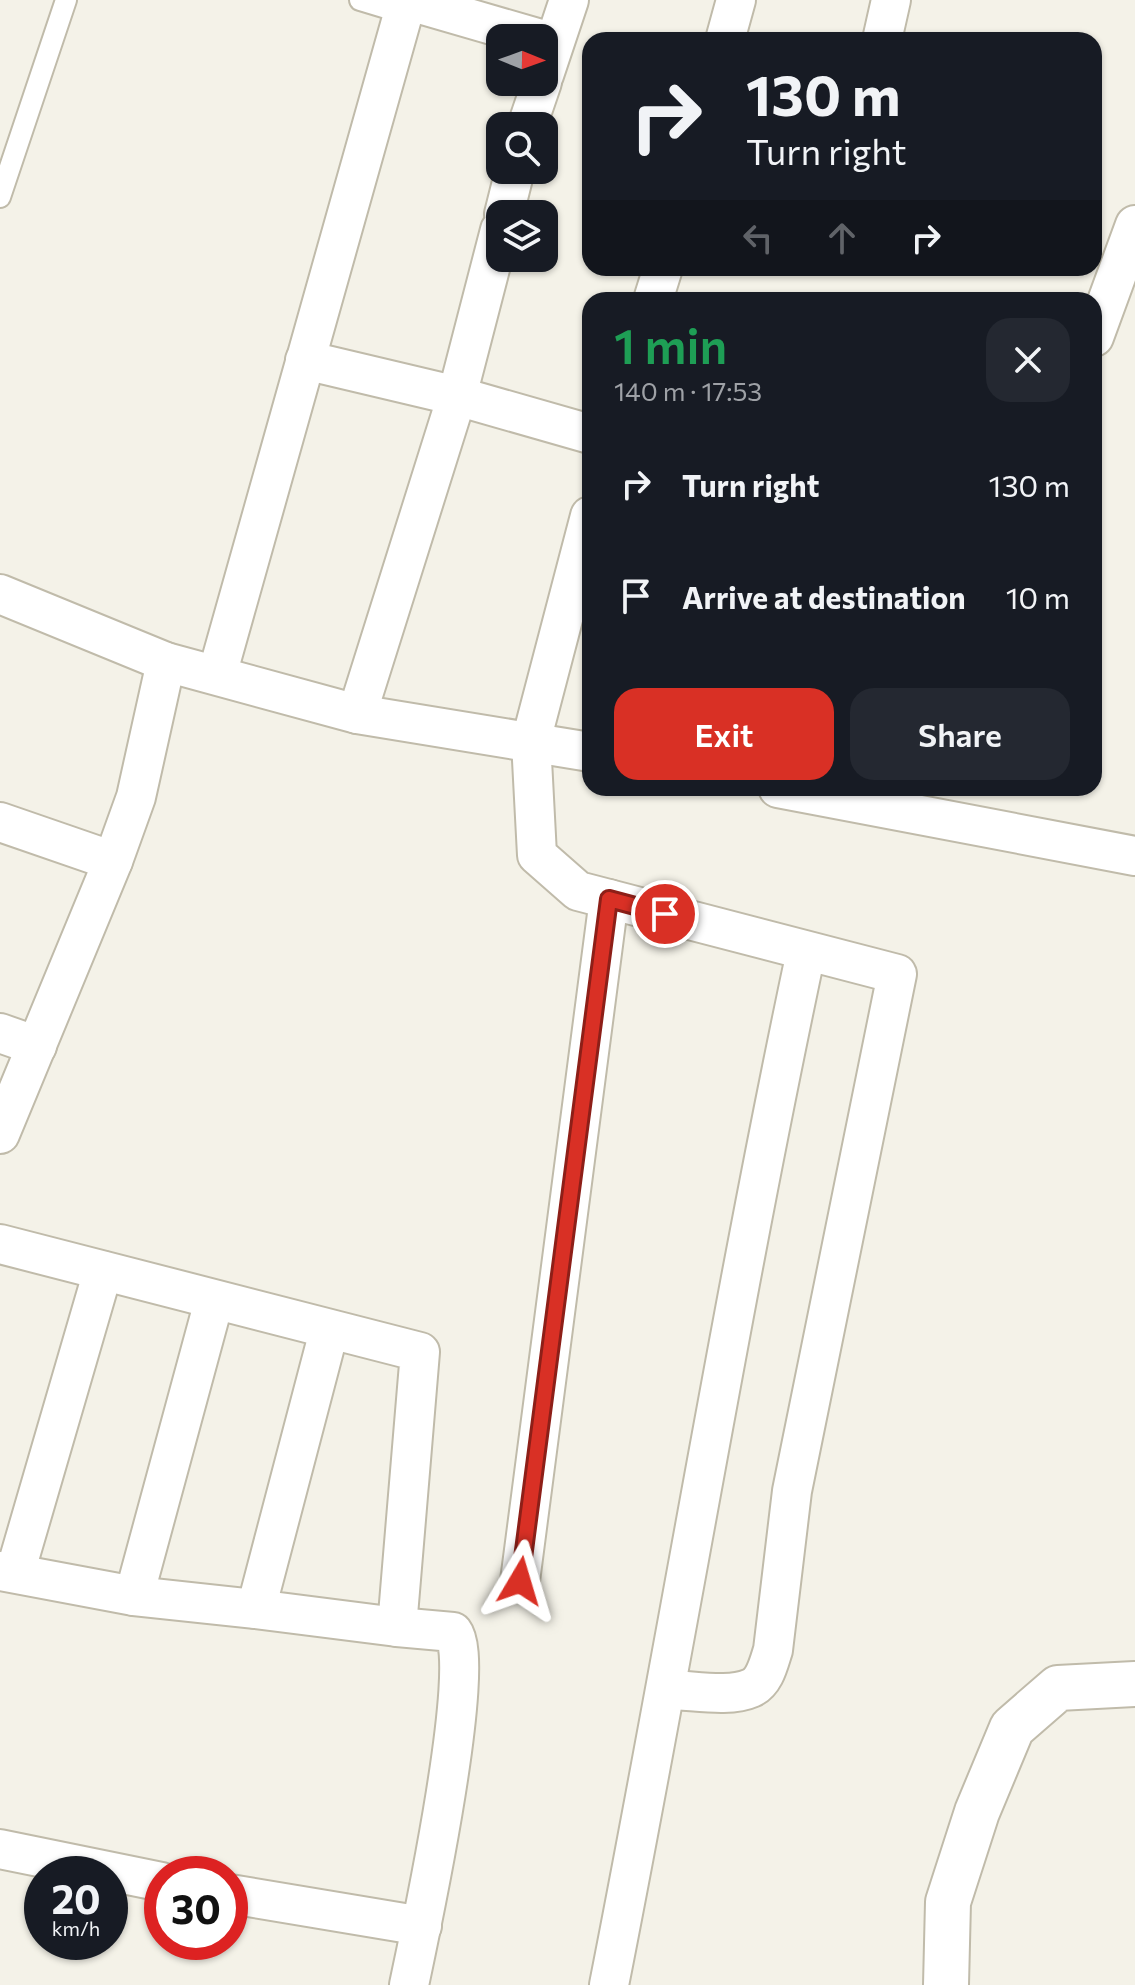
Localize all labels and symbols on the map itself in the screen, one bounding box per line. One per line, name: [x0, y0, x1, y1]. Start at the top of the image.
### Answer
north arrow: [486, 24, 558, 96]
pin: [631, 880, 699, 948]
position arrow: [478, 1539, 562, 1623]
speed limit sign: 30: [144, 1856, 248, 1960]

